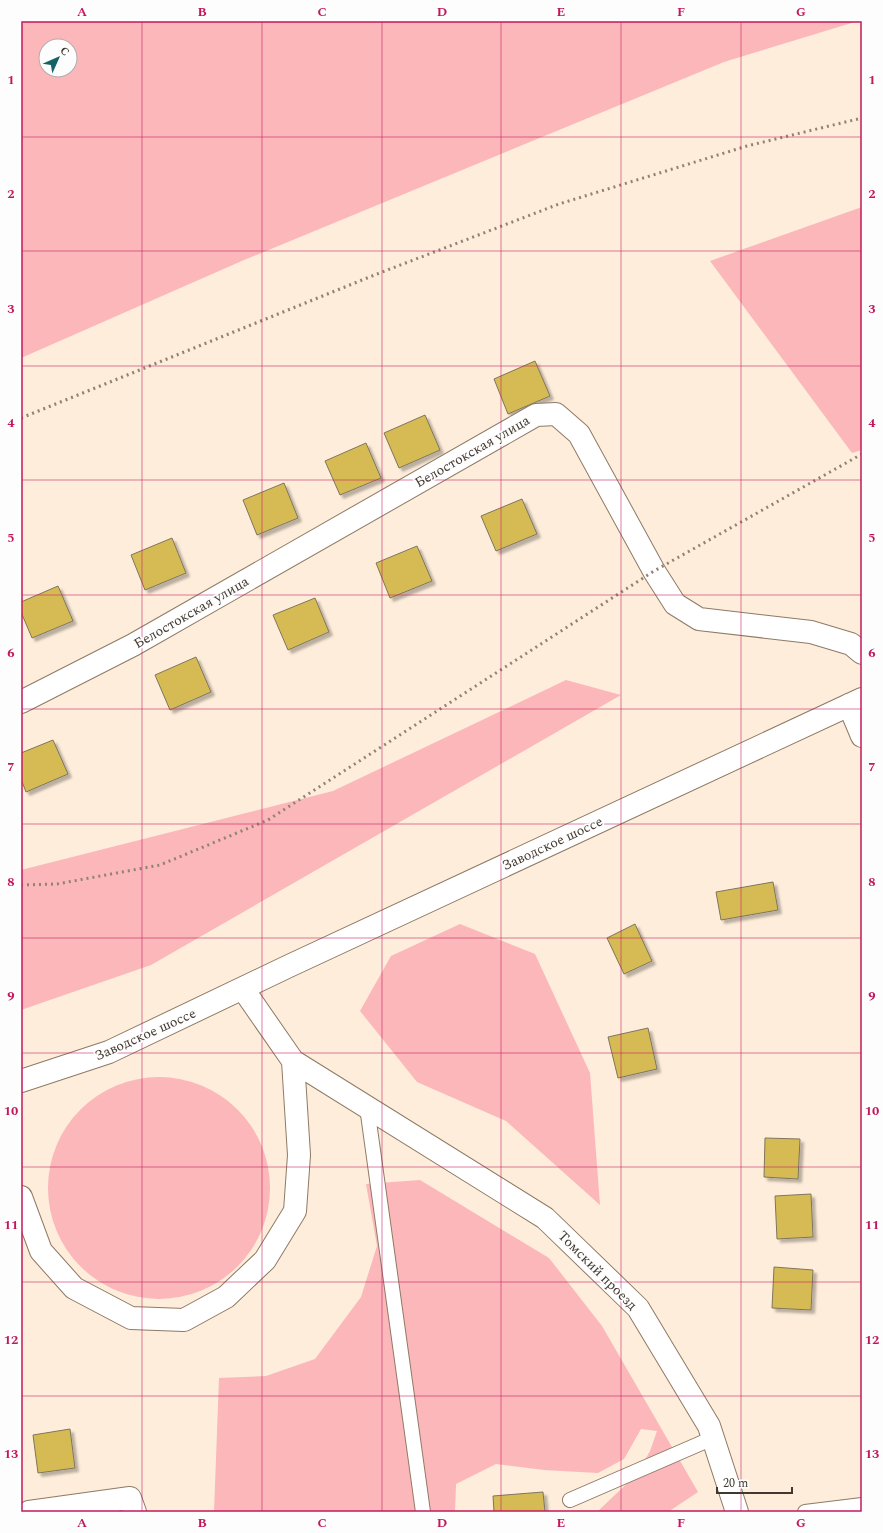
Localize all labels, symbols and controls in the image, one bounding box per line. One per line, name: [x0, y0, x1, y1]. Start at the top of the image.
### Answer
text: A: [77, 2, 87, 22]
text: B: [197, 2, 207, 22]
text: C: [317, 2, 327, 22]
text: D: [437, 2, 447, 22]
text: E: [557, 2, 566, 22]
text: F: [677, 2, 685, 22]
text: G: [796, 2, 806, 22]
north arrow: [38, 38, 78, 78]
text: С: [56, 43, 74, 60]
text: 1: [7, 70, 15, 90]
text: 1: [868, 70, 876, 90]
text: 2: [7, 184, 15, 204]
text: 2: [868, 184, 876, 204]
text: 3: [7, 299, 15, 319]
text: 3: [868, 299, 876, 319]
street label: Белостокская улица: [411, 410, 534, 493]
text: 4: [7, 413, 15, 433]
text: 4: [868, 413, 876, 433]
text: 5: [7, 528, 15, 548]
text: 5: [868, 528, 876, 548]
street label: Белостокская улица: [130, 571, 253, 654]
text: 6: [7, 643, 15, 663]
text: 6: [868, 643, 876, 663]
text: 7: [7, 757, 15, 777]
text: 7: [868, 757, 876, 777]
street label: Заводское шоссе: [498, 811, 606, 876]
text: 8: [7, 872, 15, 892]
text: 8: [868, 872, 876, 892]
text: 9: [7, 986, 15, 1006]
text: 9: [868, 986, 876, 1006]
street label: Заводское шоссе: [91, 1003, 200, 1066]
text: 10: [4, 1101, 18, 1121]
text: 10: [865, 1101, 879, 1121]
text: 11: [4, 1215, 18, 1235]
text: 11: [865, 1215, 879, 1235]
street label: Томский проезд: [553, 1226, 642, 1315]
text: 12: [4, 1330, 18, 1350]
text: 12: [865, 1330, 879, 1350]
text: 13: [4, 1444, 18, 1464]
text: 13: [865, 1444, 879, 1464]
scale bar: [717, 1469, 792, 1495]
text: 20 m: [723, 1474, 748, 1493]
text: A: [77, 1513, 87, 1533]
text: B: [197, 1513, 207, 1533]
text: C: [317, 1513, 327, 1533]
text: D: [437, 1513, 447, 1533]
text: E: [557, 1513, 566, 1533]
text: F: [677, 1513, 685, 1533]
text: G: [796, 1513, 806, 1533]

